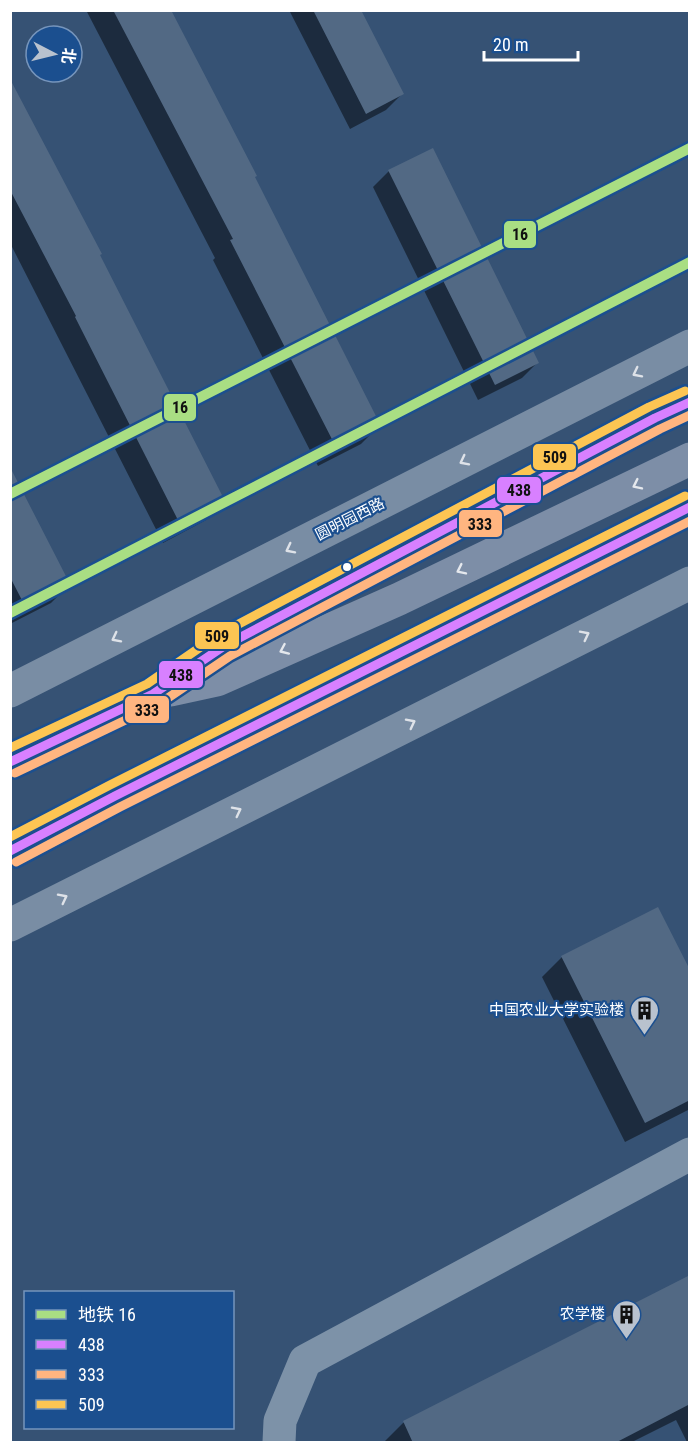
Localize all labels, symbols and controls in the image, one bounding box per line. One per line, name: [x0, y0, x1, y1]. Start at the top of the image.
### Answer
north arrow: [24, 24, 84, 84]
scale bar: [484, 24, 578, 62]
text: 20 m: [493, 34, 528, 55]
text: 北: [58, 47, 79, 65]
line badge: 16: [503, 220, 537, 249]
text: 16: [512, 225, 528, 244]
one-way arrow: [633, 365, 644, 377]
line badge: 16: [163, 393, 197, 422]
text: 16: [172, 398, 188, 417]
line badge: 509: [532, 443, 577, 471]
text: 509: [543, 448, 567, 467]
one-way arrow: [459, 454, 470, 465]
line badge: 438: [496, 476, 542, 504]
one-way arrow: [633, 478, 644, 490]
text: 438: [507, 481, 531, 500]
street label: 圆明园西路: [312, 494, 388, 544]
line badge: 333: [458, 509, 503, 538]
text: 333: [468, 515, 492, 534]
one-way arrow: [285, 542, 296, 554]
unlabelled marker: [341, 561, 353, 573]
one-way arrow: [457, 562, 468, 574]
line badge: 509: [194, 621, 240, 650]
text: 509: [205, 627, 229, 646]
one-way arrow: [112, 631, 122, 642]
one-way arrow: [579, 631, 590, 642]
one-way arrow: [279, 643, 290, 655]
line badge: 438: [158, 660, 204, 689]
text: 438: [169, 666, 193, 685]
line badge: 333: [124, 695, 170, 724]
text: 333: [135, 701, 159, 720]
one-way arrow: [405, 719, 415, 730]
one-way arrow: [231, 806, 242, 818]
one-way arrow: [56, 894, 67, 906]
building icon: 中国农业大学实验楼: [629, 994, 661, 1036]
place label: 中国农业大学实验楼: [489, 1001, 624, 1019]
legend: [24, 1291, 234, 1429]
building icon: 农学楼: [610, 1298, 642, 1340]
text: 地铁 16: [78, 1304, 136, 1325]
place label: 农学楼: [560, 1305, 605, 1323]
text: 438: [78, 1334, 105, 1355]
text: 333: [78, 1364, 105, 1385]
text: 509: [78, 1394, 105, 1415]

